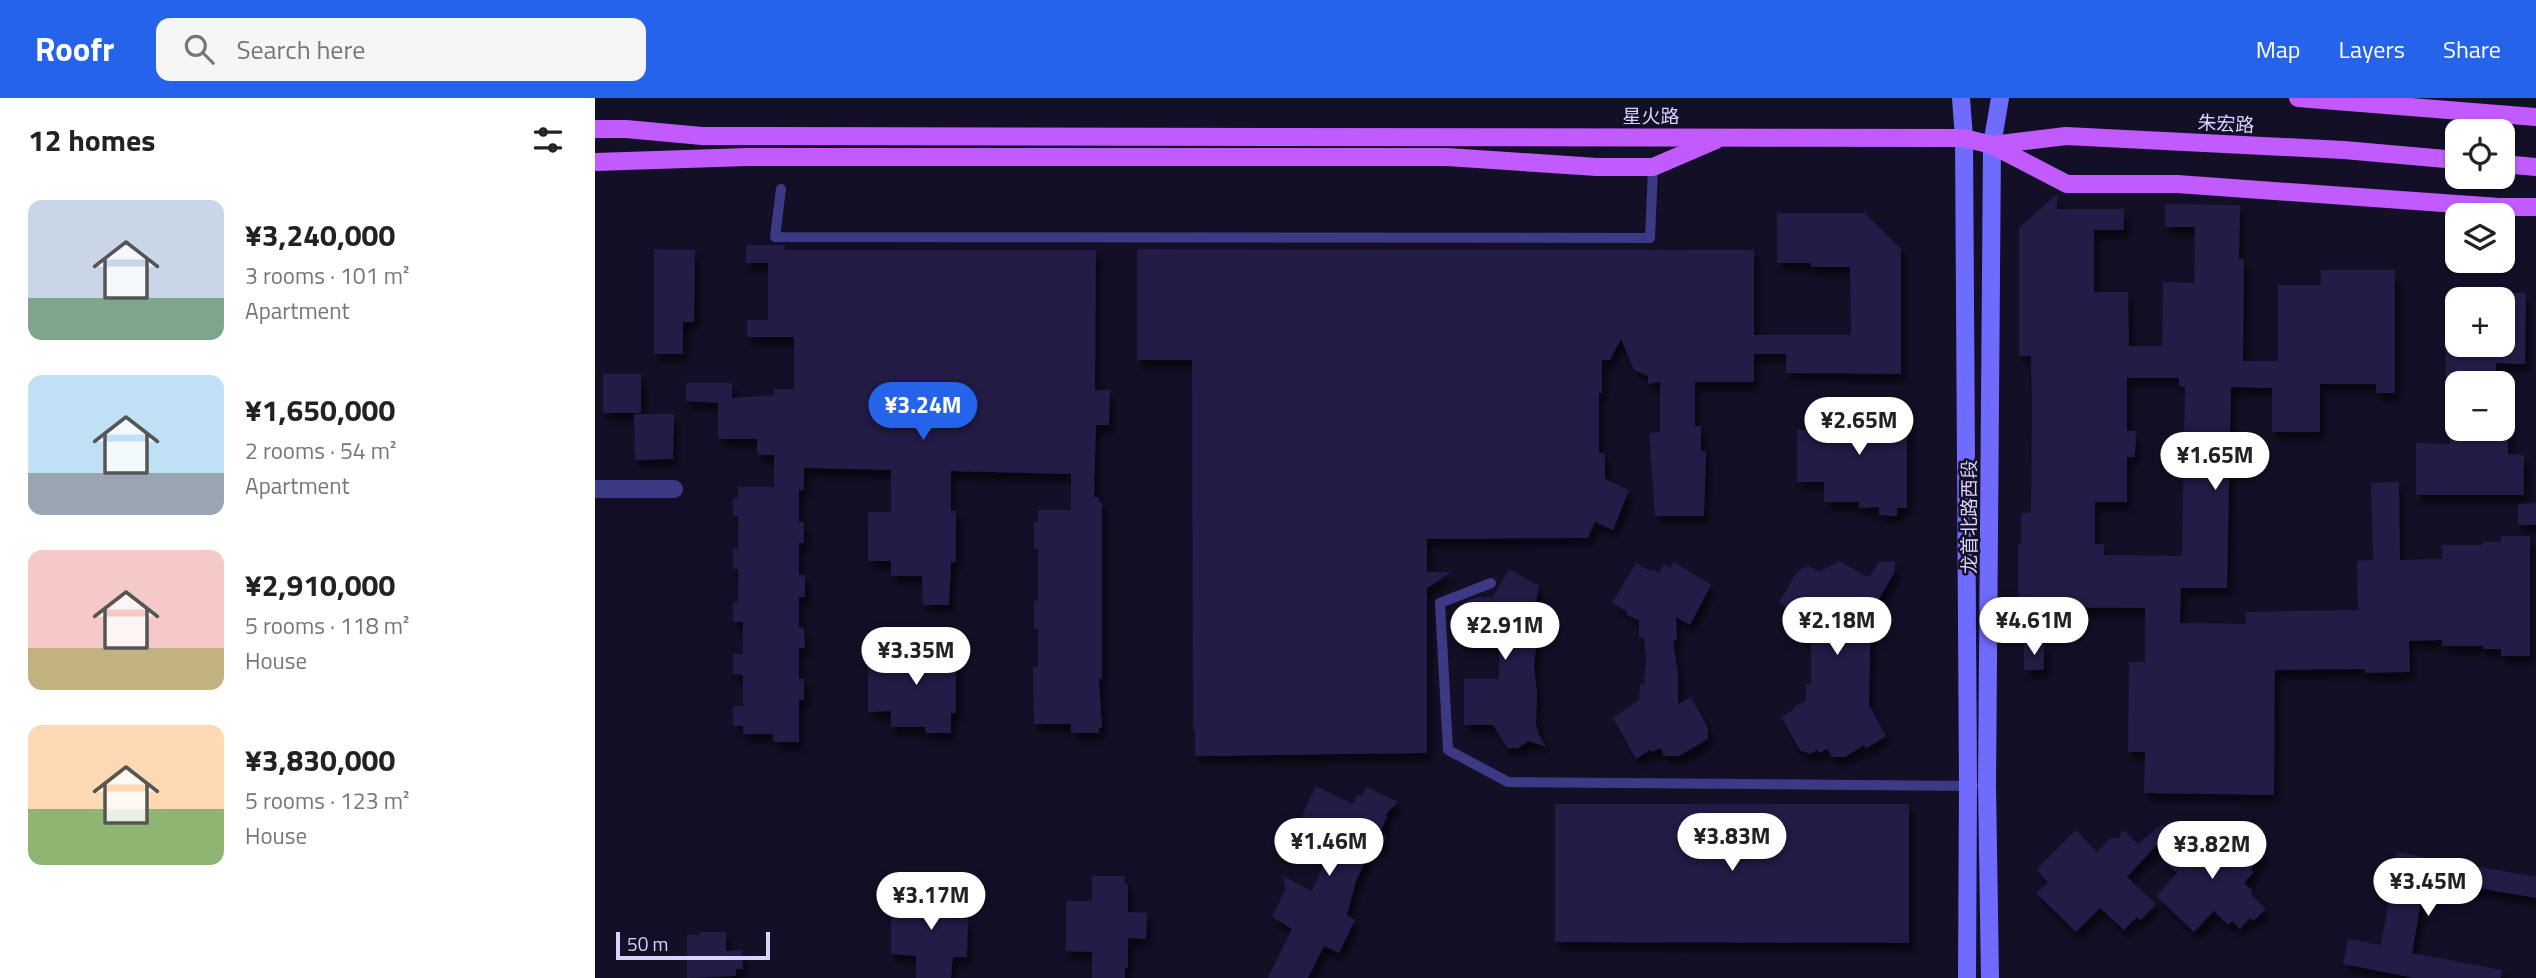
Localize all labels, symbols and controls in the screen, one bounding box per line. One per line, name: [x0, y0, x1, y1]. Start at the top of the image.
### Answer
search box: [156, 18, 646, 81]
text: Roofr: [35, 24, 114, 74]
icon: search: [180, 30, 218, 68]
text: Search here: [236, 30, 365, 69]
text: Map: [2256, 31, 2301, 67]
text: Layers: [2339, 31, 2405, 67]
text: Share: [2443, 31, 2501, 67]
street label: 星火路: [1622, 101, 1680, 130]
street label: 朱宏路: [2197, 107, 2255, 139]
text: 12 homes: [28, 117, 155, 163]
map controls: [2445, 119, 2515, 441]
button: locate: [2445, 119, 2515, 189]
icon: filters: [529, 121, 567, 159]
button: layers: [2445, 203, 2515, 273]
text: ¥3,240,000: [245, 212, 395, 258]
icon: home: [84, 228, 168, 312]
text: 3 rooms · 101 m²: [245, 258, 409, 293]
button: +: [2445, 287, 2515, 357]
text: Apartment: [245, 293, 350, 328]
button: −: [2445, 371, 2515, 441]
pin: ¥3.24M: [866, 382, 980, 442]
text: ¥1,650,000: [245, 387, 395, 433]
text: ¥3.24M: [884, 387, 962, 422]
pin: ¥2.65M: [1802, 398, 1916, 457]
text: ¥2.65M: [1820, 402, 1898, 437]
icon: home: [84, 403, 168, 487]
pin: ¥1.65M: [2158, 432, 2272, 492]
text: 2 rooms · 54 m²: [245, 433, 396, 468]
text: ¥1.65M: [2176, 437, 2254, 472]
street label: 龙首北路西段: [1954, 460, 1983, 574]
text: Apartment: [245, 468, 350, 503]
text: ¥2,910,000: [245, 562, 395, 608]
icon: home: [84, 578, 168, 662]
pin: ¥2.18M: [1780, 598, 1894, 657]
pin: ¥4.61M: [1977, 598, 2091, 657]
pin: ¥2.91M: [1448, 602, 1562, 662]
text: ¥2.18M: [1798, 602, 1876, 637]
text: ¥4.61M: [1995, 602, 2073, 637]
text: ¥2.91M: [1466, 607, 1544, 642]
text: 5 rooms · 118 m²: [245, 608, 409, 643]
pin: ¥3.35M: [859, 628, 973, 687]
text: ¥3.35M: [877, 632, 955, 667]
text: House: [245, 643, 307, 678]
text: ¥3,830,000: [245, 737, 395, 783]
icon: home: [84, 753, 168, 837]
text: 5 rooms · 123 m²: [245, 783, 409, 818]
pin: ¥3.83M: [1675, 814, 1789, 873]
text: House: [245, 818, 307, 853]
pin: ¥1.46M: [1272, 818, 1386, 878]
text: ¥3.83M: [1693, 818, 1771, 853]
pin: ¥3.82M: [2155, 822, 2269, 881]
text: ¥1.46M: [1290, 823, 1368, 858]
text: ¥3.82M: [2173, 826, 2251, 861]
pin: ¥3.45M: [2371, 858, 2485, 918]
text: ¥3.45M: [2389, 863, 2467, 898]
pin: ¥3.17M: [874, 872, 988, 932]
text: ¥3.17M: [892, 877, 970, 912]
scale bar: [616, 929, 770, 961]
text: 50 m: [627, 929, 668, 958]

